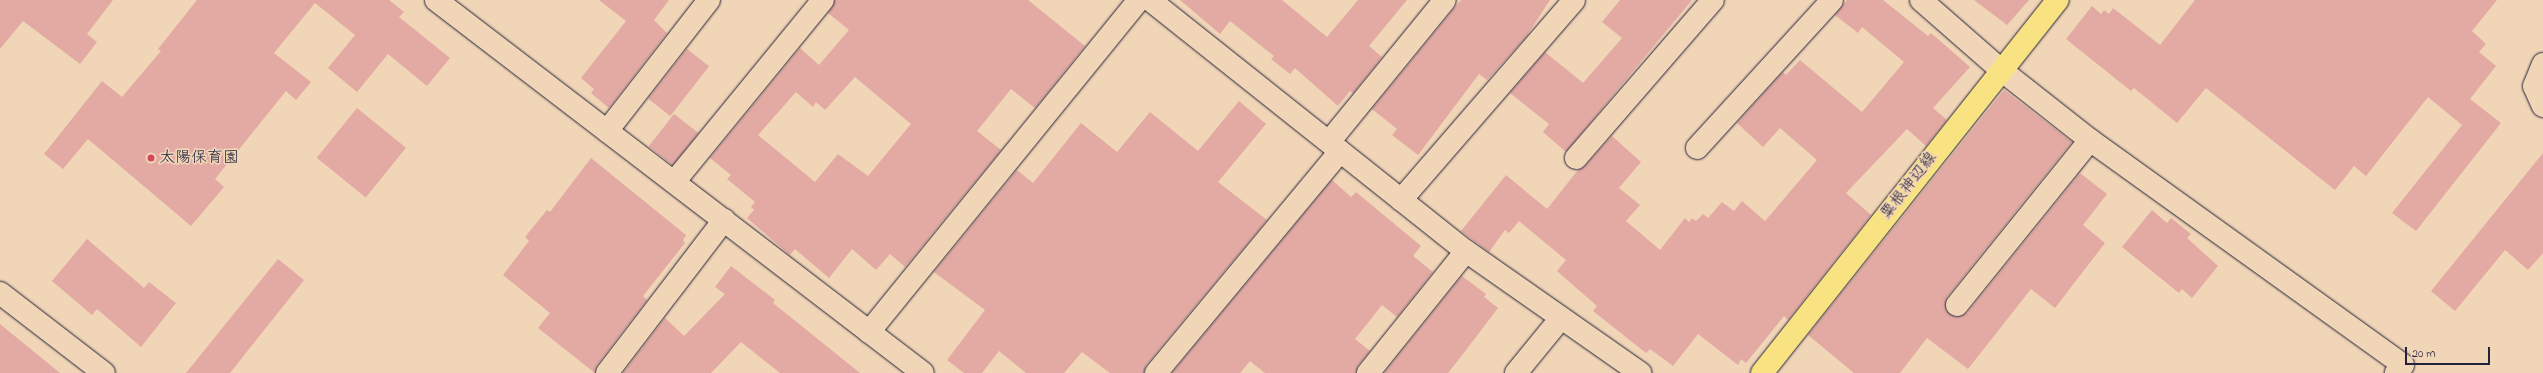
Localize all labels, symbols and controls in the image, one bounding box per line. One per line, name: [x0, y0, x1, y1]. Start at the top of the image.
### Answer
place label: 太陽保育園: [159, 148, 239, 168]
street label: 粟根神辺線: [1877, 149, 1941, 223]
marker: 太陽保育園: [146, 153, 156, 163]
scale bar: [2407, 339, 2492, 365]
text: 20 m: [2412, 345, 2435, 363]

